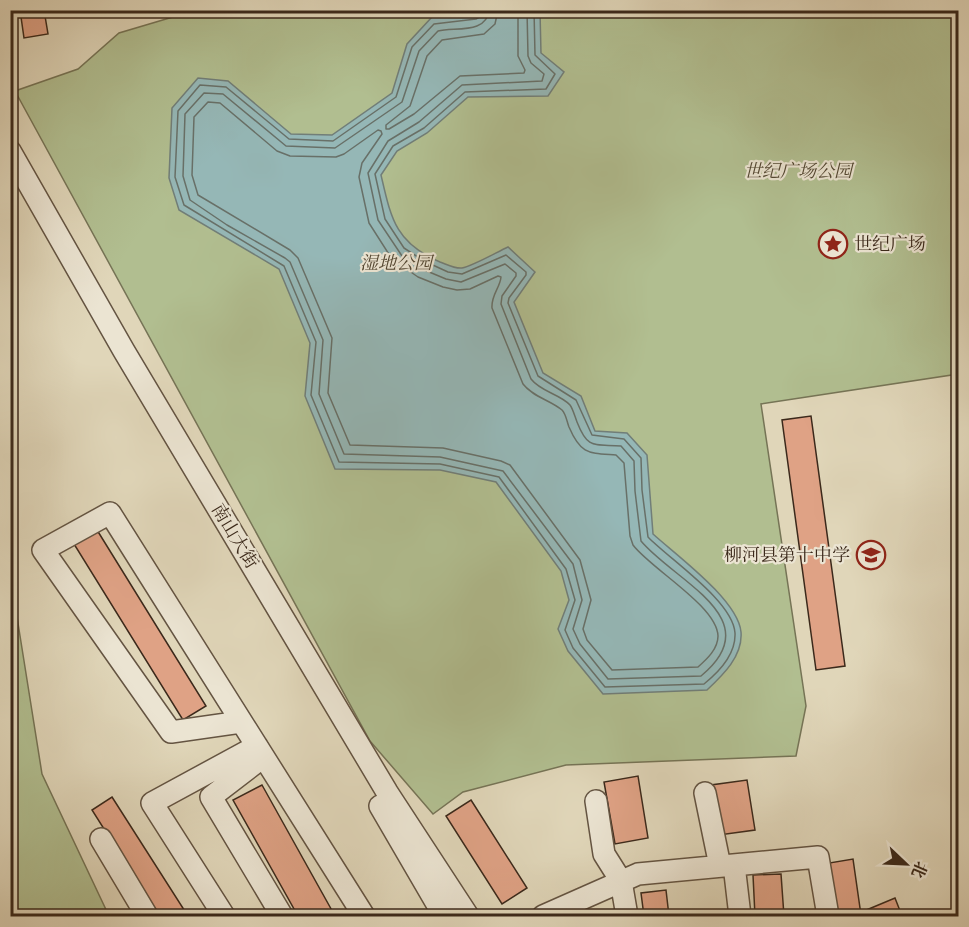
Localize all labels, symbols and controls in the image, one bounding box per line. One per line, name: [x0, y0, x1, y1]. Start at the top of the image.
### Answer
park label: 世纪广场公园: [744, 160, 855, 183]
place icon: 世纪广场: [817, 228, 849, 260]
place label: 世纪广场: [854, 233, 926, 256]
park label: 湿地公园: [360, 252, 435, 275]
street label: 南山大街: [206, 499, 263, 573]
school or university icon: 柳河县第十中学: [855, 539, 887, 571]
place label: 柳河县第十中学: [724, 544, 850, 567]
north arrow: [876, 834, 936, 894]
text: 北: [907, 858, 931, 881]

